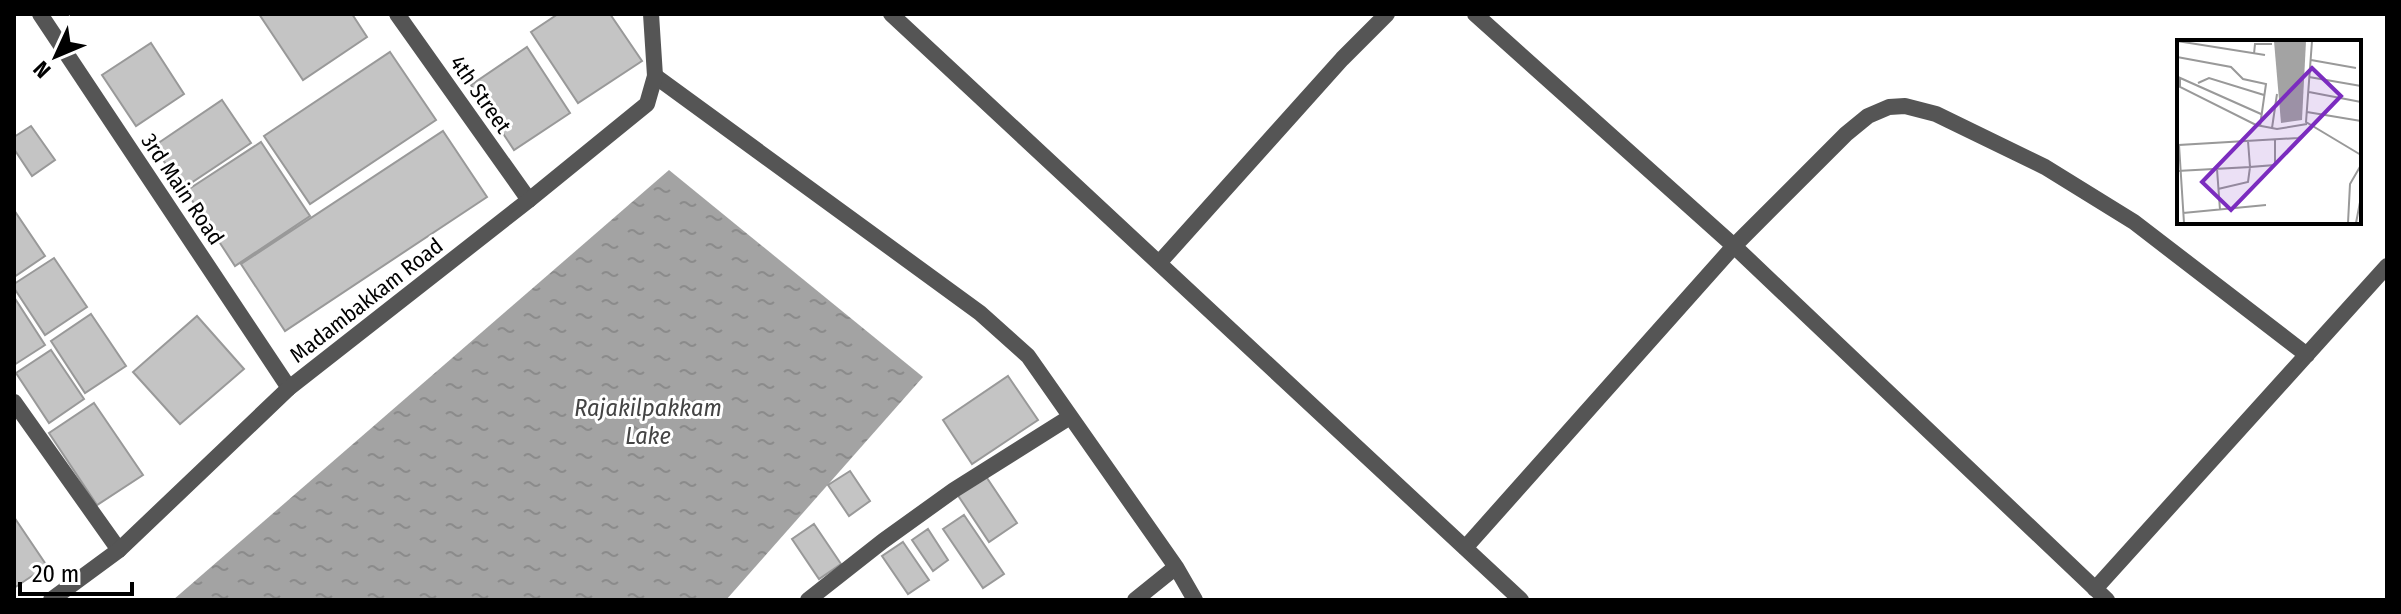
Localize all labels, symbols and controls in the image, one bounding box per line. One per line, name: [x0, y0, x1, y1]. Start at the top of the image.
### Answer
north arrow: [16, 16, 96, 96]
inset map: [2177, 40, 2361, 224]
street label: 4th Street: [444, 50, 518, 139]
text: N: [28, 55, 56, 84]
street label: 3rd Main Road: [136, 129, 230, 250]
street label: Madambakkam Road: [284, 232, 448, 369]
water label: Rajakilpakkam Lake: [574, 394, 722, 450]
scale bar: [20, 546, 132, 596]
text: 20 m: [32, 560, 79, 588]

